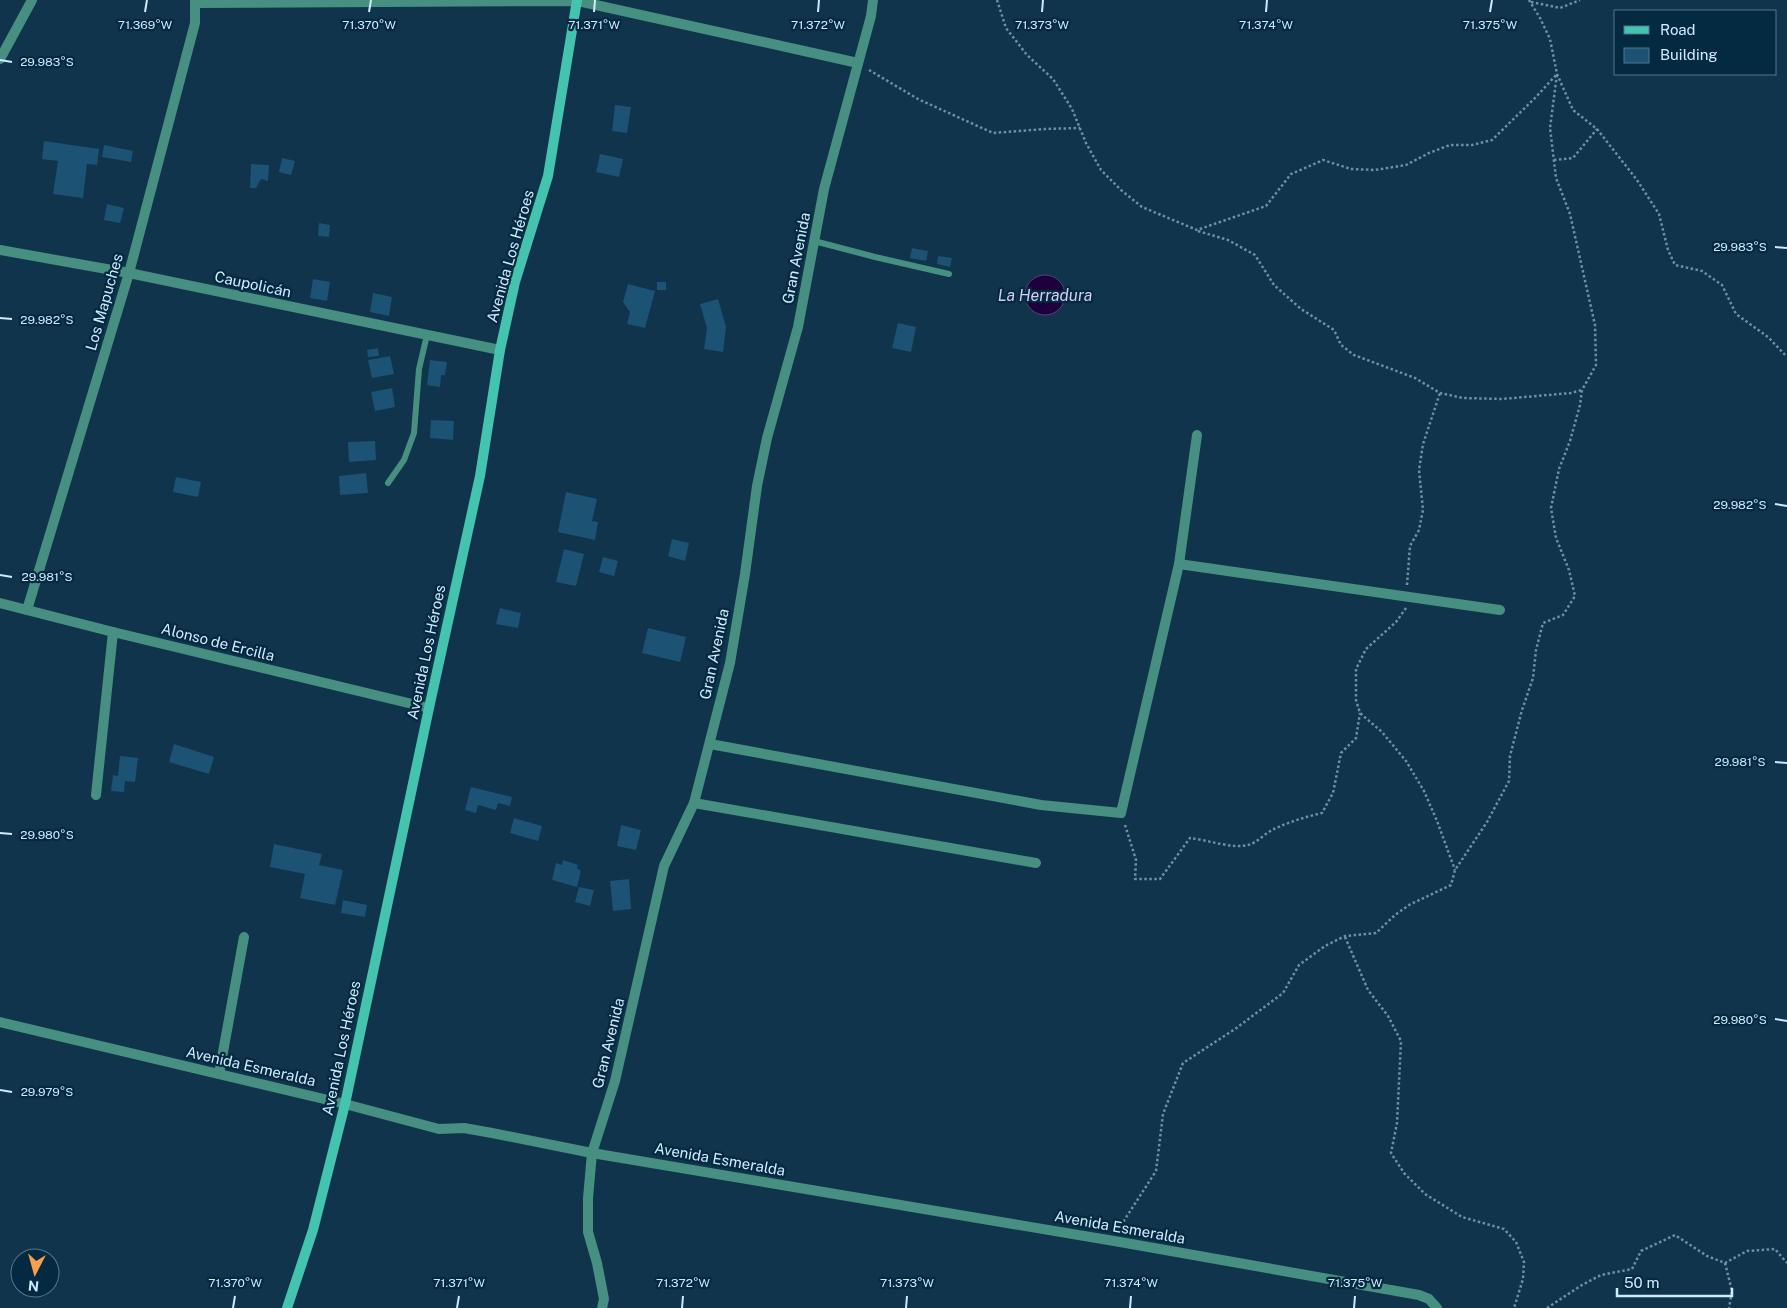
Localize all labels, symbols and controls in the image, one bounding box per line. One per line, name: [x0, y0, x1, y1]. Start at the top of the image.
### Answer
legend: [1614, 10, 1777, 75]
text: 71.369°W: [118, 18, 173, 32]
text: 71.370°W: [342, 18, 396, 32]
text: 71.371°W: [568, 18, 620, 32]
text: 71.372°W: [791, 18, 845, 32]
text: 71.373°W: [1015, 18, 1069, 32]
text: 71.374°W: [1239, 18, 1293, 32]
text: 71.375°W: [1463, 18, 1518, 32]
text: Road: [1660, 21, 1696, 38]
text: Building: [1660, 46, 1718, 63]
text: 29.983°S: [20, 55, 74, 69]
street label: Avenida Los Héroes: [483, 188, 537, 324]
street label: Gran Avenida: [779, 211, 813, 305]
text: 29.983°S: [1713, 240, 1767, 254]
street label: Los Mapuches: [82, 252, 126, 352]
street label: Caupolicán: [213, 268, 293, 300]
water label: La Herradura: [998, 286, 1092, 305]
text: 29.982°S: [20, 313, 74, 327]
text: 29.982°S: [1713, 498, 1767, 512]
text: 29.981°S: [21, 570, 73, 584]
street label: Avenida Los Héroes: [403, 583, 449, 721]
street label: Gran Avenida: [696, 607, 732, 701]
street label: Alonso de Ercilla: [160, 620, 276, 664]
text: 29.981°S: [1714, 755, 1766, 769]
text: 29.980°S: [20, 828, 74, 842]
street label: Avenida Los Héroes: [318, 979, 364, 1117]
street label: Gran Avenida: [589, 996, 627, 1090]
text: 29.980°S: [1713, 1013, 1767, 1027]
street label: Avenida Esmeralda: [185, 1043, 317, 1089]
text: 29.979°S: [21, 1085, 73, 1099]
street label: Avenida Esmeralda: [653, 1139, 787, 1179]
street label: Avenida Esmeralda: [1053, 1207, 1187, 1247]
north arrow: [10, 1248, 60, 1298]
scale bar: [1617, 1266, 1732, 1298]
text: 50 m: [1624, 1274, 1659, 1291]
text: 71.370°W: [208, 1276, 262, 1290]
text: 71.371°W: [433, 1276, 485, 1290]
text: 71.372°W: [656, 1276, 710, 1290]
text: 71.373°W: [880, 1276, 934, 1290]
text: 71.374°W: [1104, 1276, 1158, 1290]
text: 71.375°W: [1328, 1276, 1383, 1290]
text: N: [27, 1277, 40, 1294]

